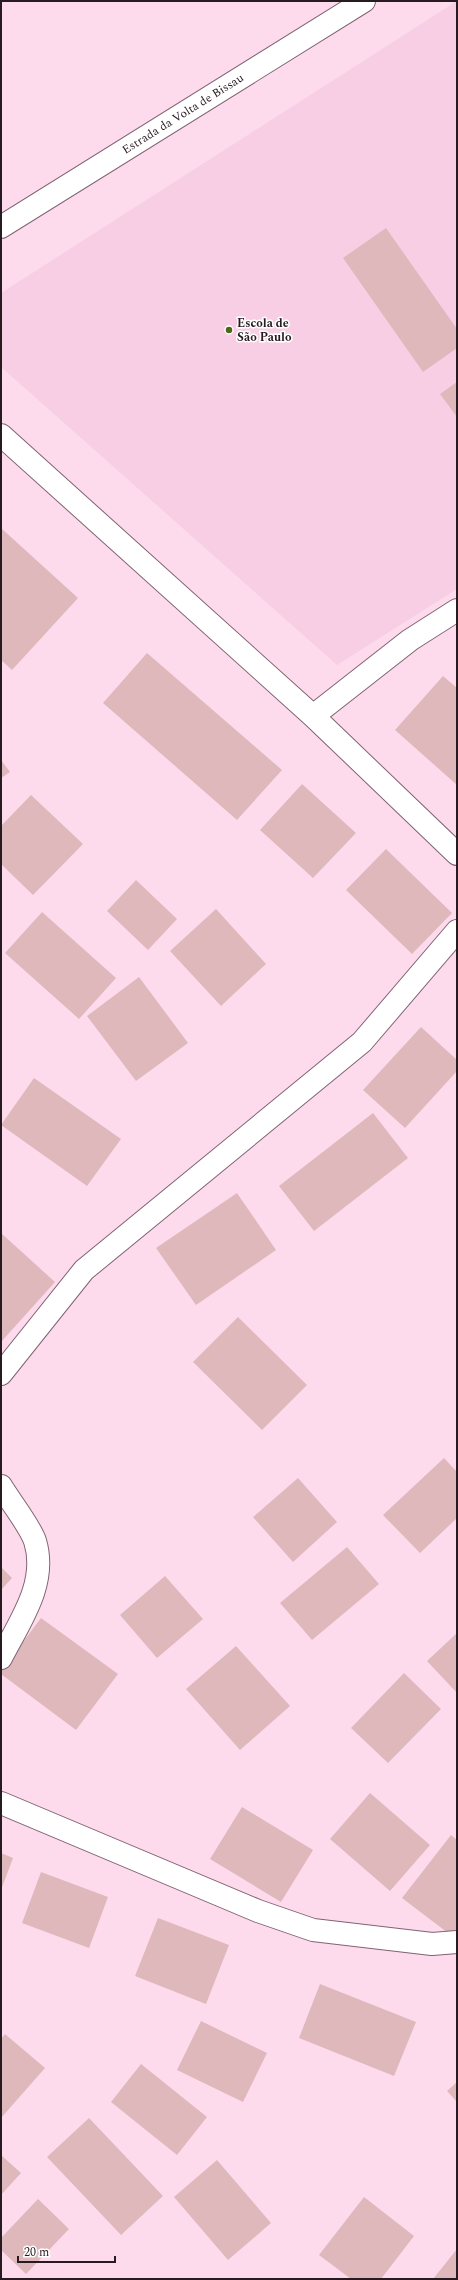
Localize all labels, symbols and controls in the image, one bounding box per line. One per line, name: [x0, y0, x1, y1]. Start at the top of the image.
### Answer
street label: Estrada da Volta de Bissau: [118, 69, 248, 159]
place label: Escola de São Paulo: [237, 314, 292, 347]
marker: Escola de São Paulo: [224, 325, 234, 335]
scale bar: [18, 2238, 115, 2264]
text: 20 m: [24, 2243, 49, 2262]

